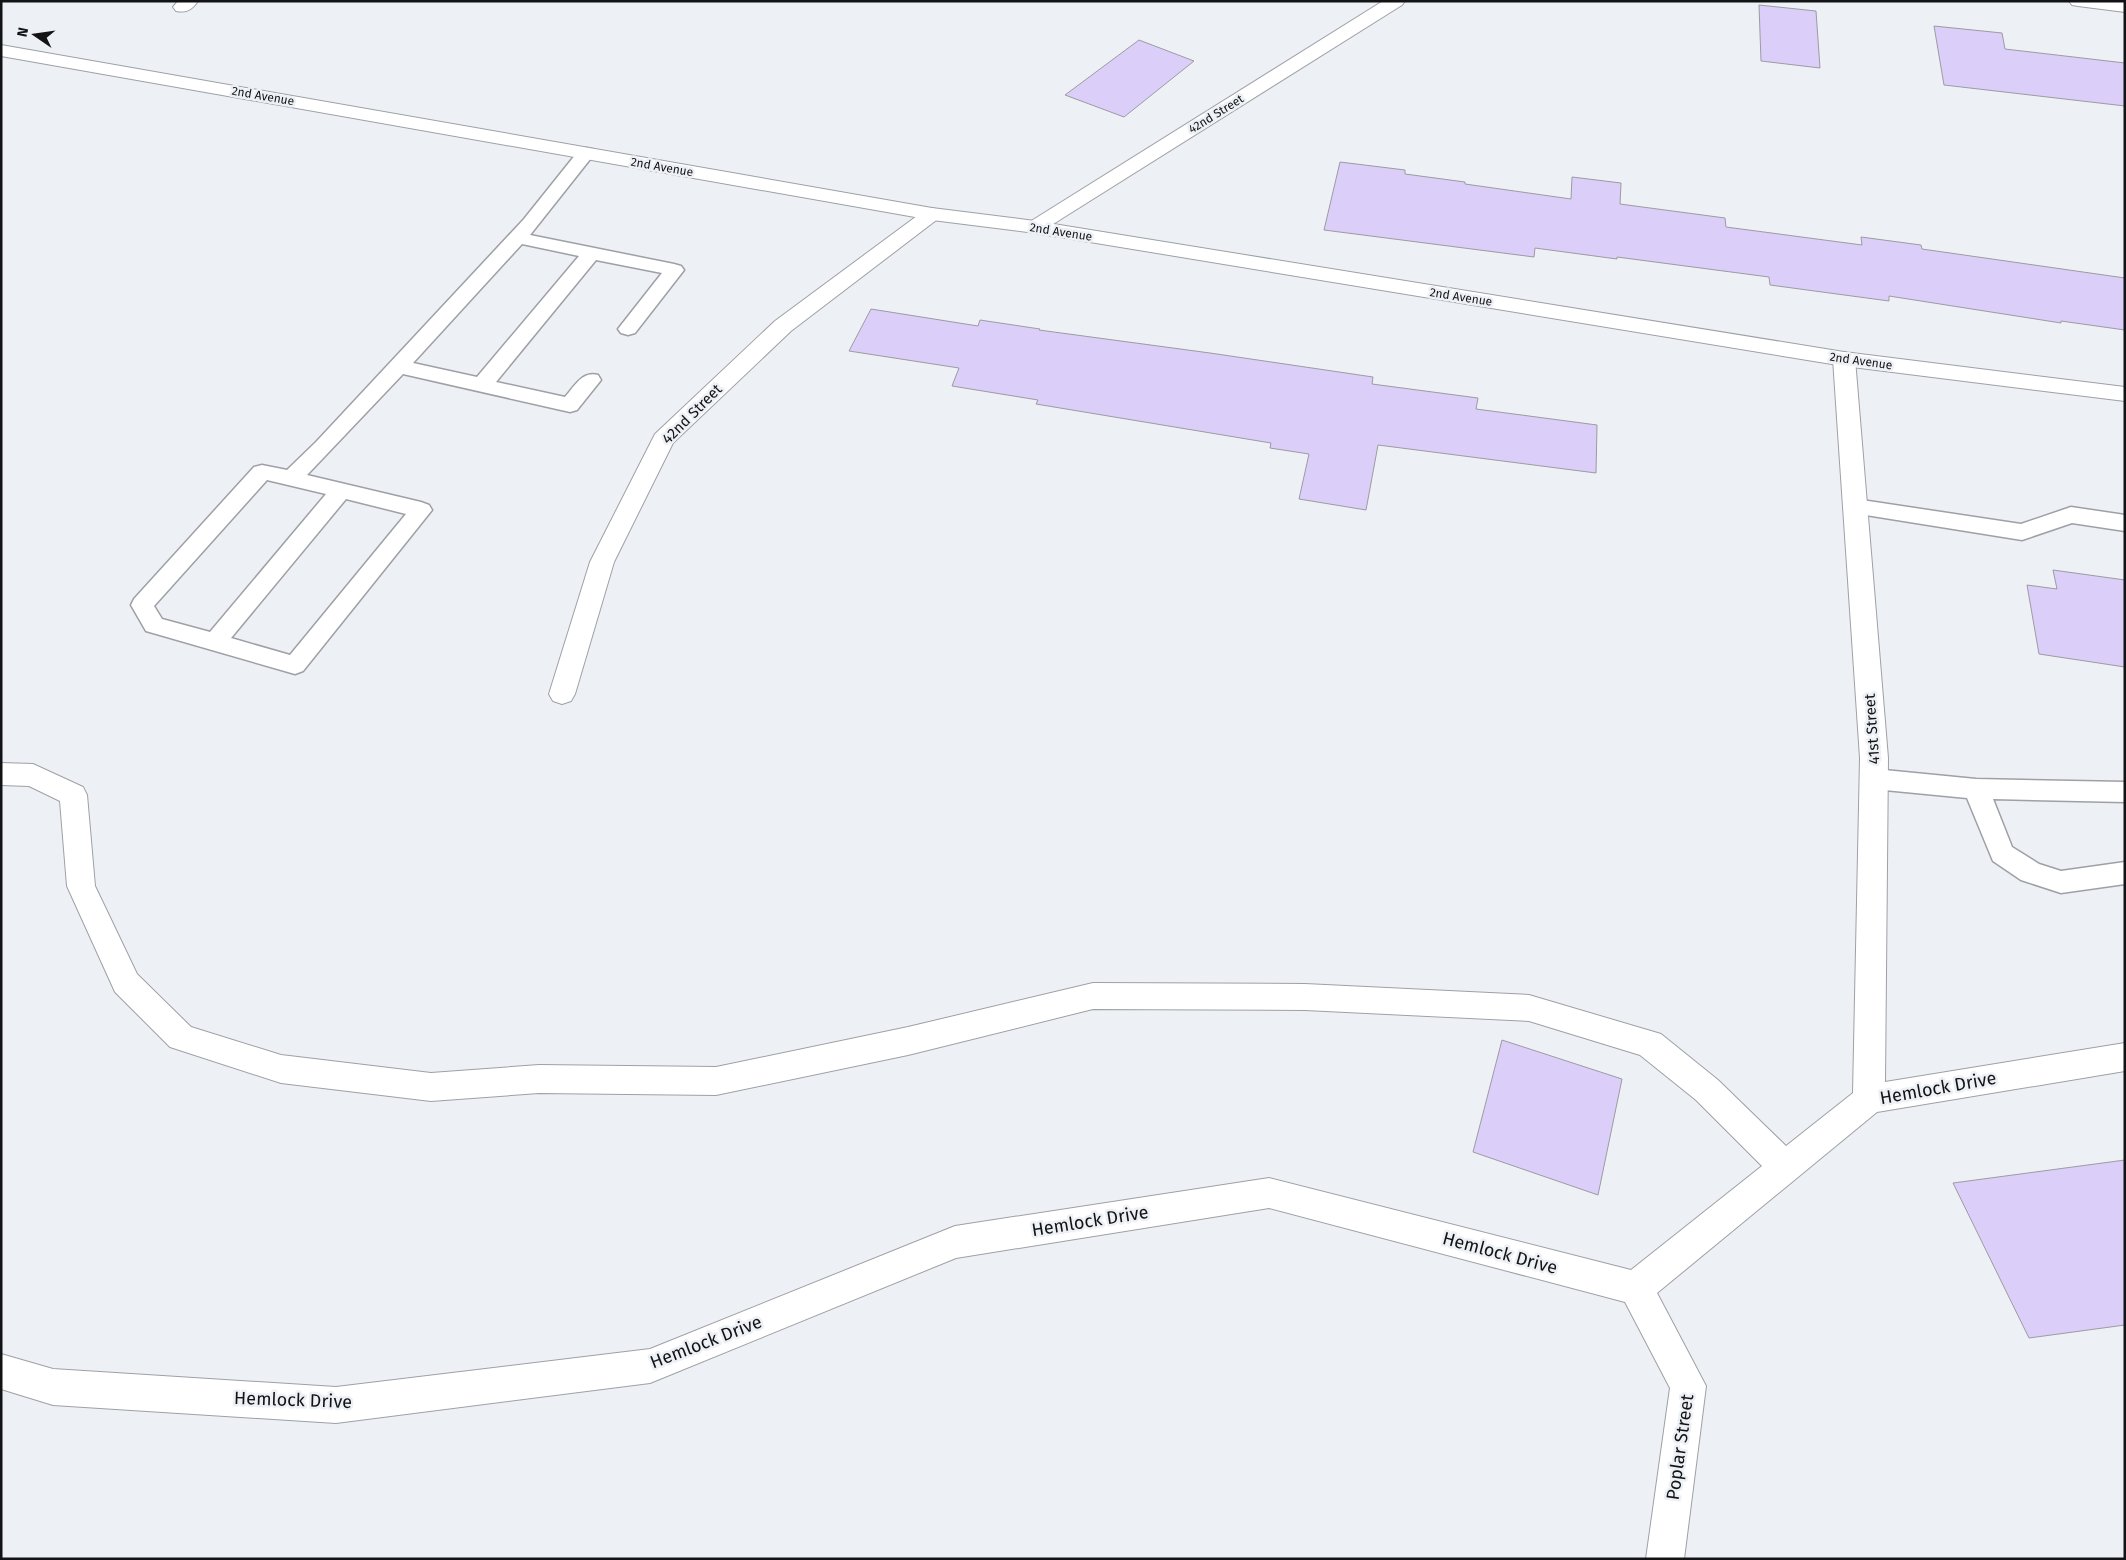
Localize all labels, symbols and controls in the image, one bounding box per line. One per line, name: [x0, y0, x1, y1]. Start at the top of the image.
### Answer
north arrow: [10, 10, 60, 60]
text: N: [13, 26, 32, 39]
street label: 2nd Avenue: [231, 84, 295, 108]
street label: 42nd Street: [1186, 91, 1247, 136]
street label: 2nd Avenue: [630, 155, 694, 179]
street label: 2nd Avenue: [1029, 220, 1093, 244]
street label: 2nd Avenue: [1429, 285, 1493, 309]
street label: 2nd Avenue: [1829, 350, 1893, 372]
street label: 42nd Street: [658, 380, 726, 448]
street label: 41st Street: [1861, 693, 1883, 765]
street label: Hemlock Drive: [1878, 1067, 1998, 1109]
street label: Hemlock Drive: [1030, 1201, 1150, 1241]
street label: Hemlock Drive: [1440, 1227, 1560, 1279]
street label: Hemlock Drive: [647, 1311, 765, 1373]
street label: Hemlock Drive: [234, 1387, 352, 1413]
street label: Poplar Street: [1662, 1392, 1698, 1501]

